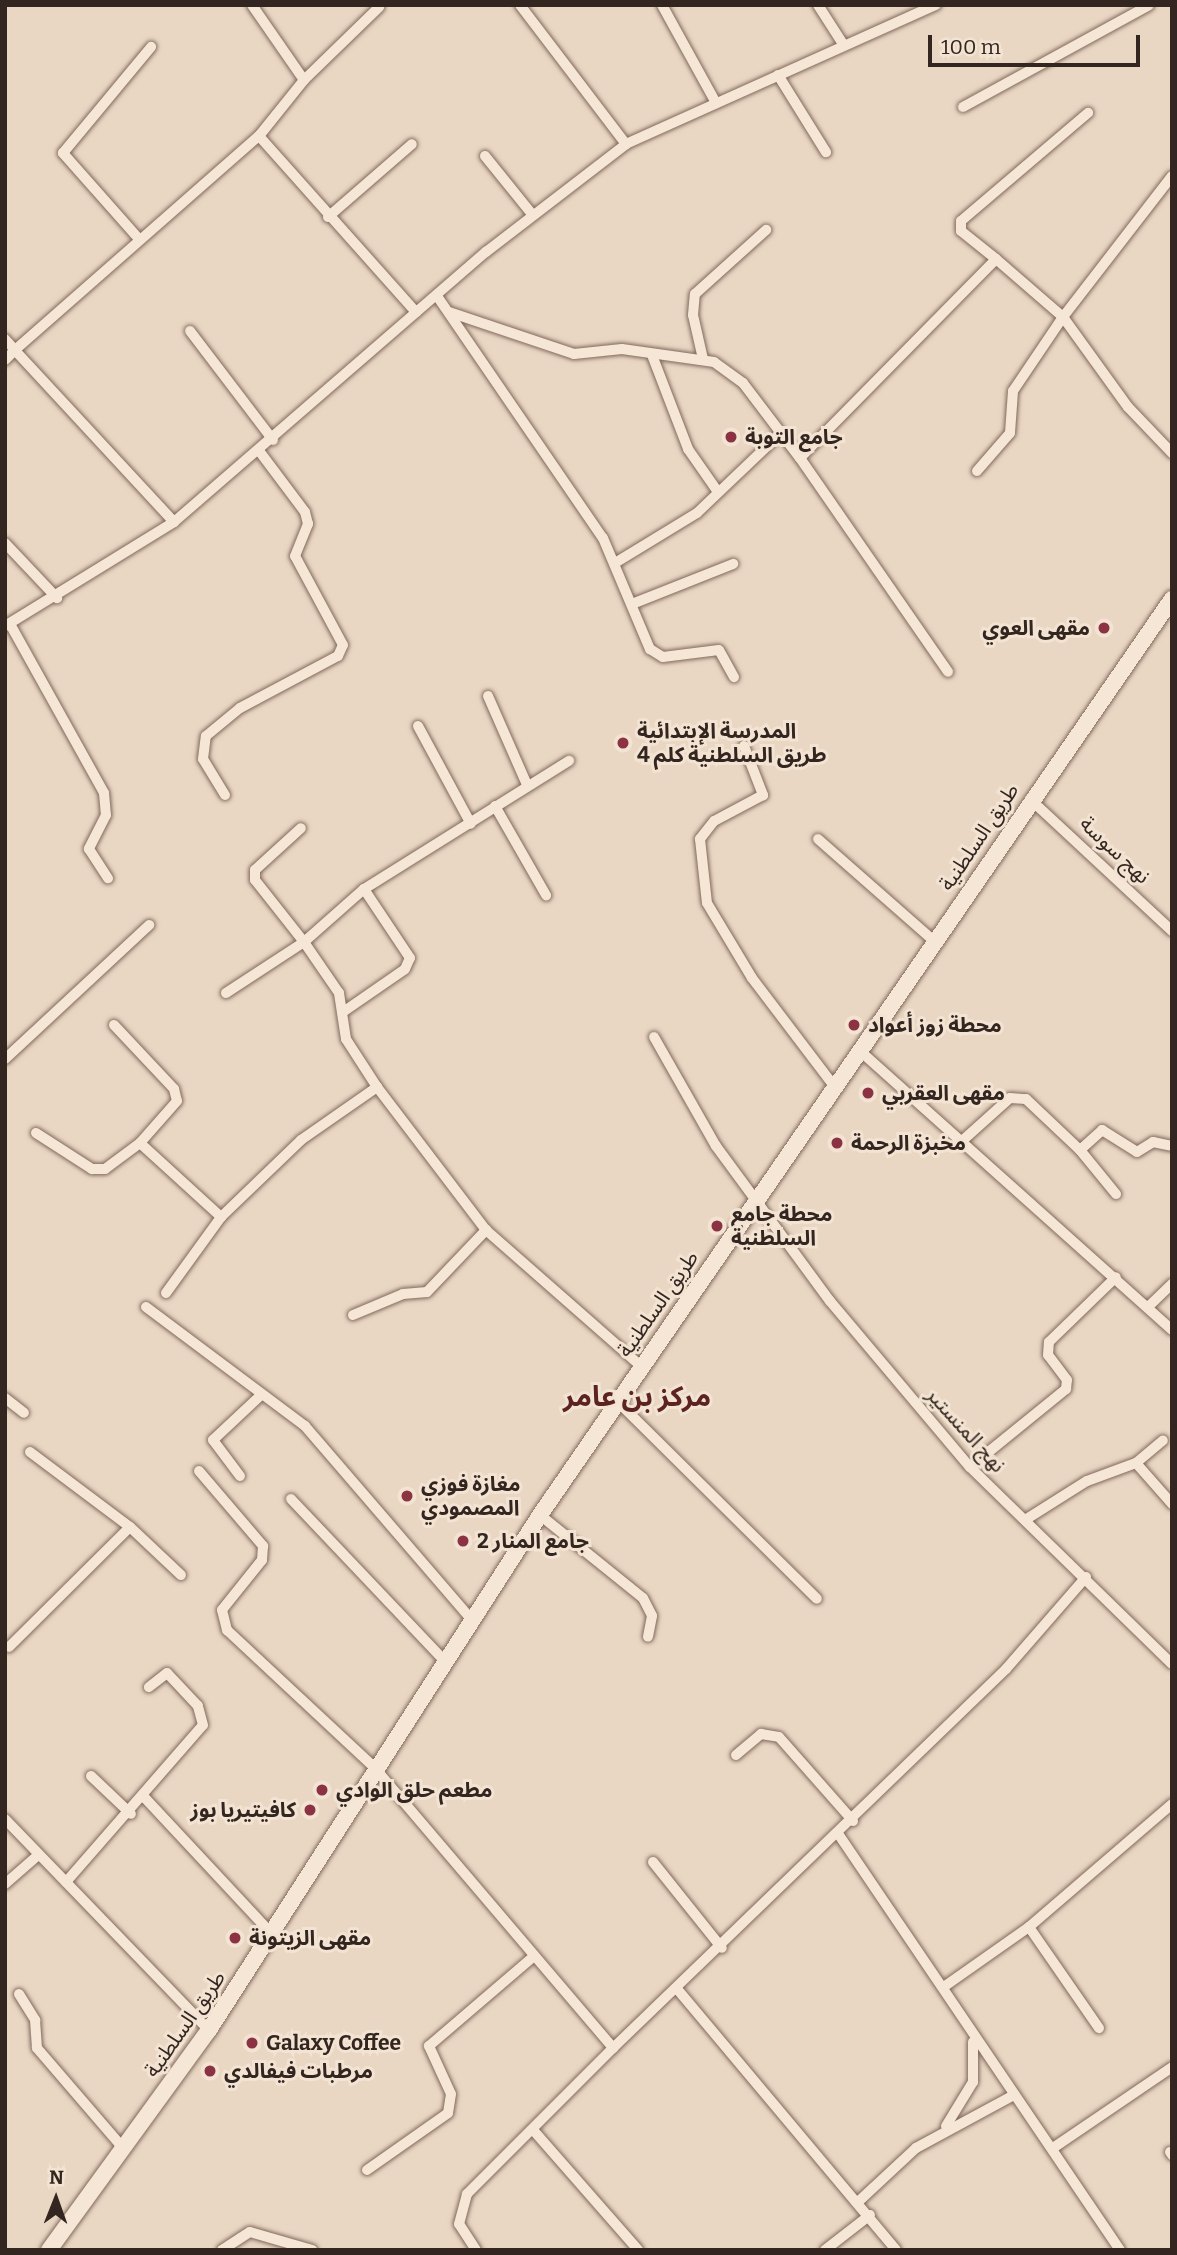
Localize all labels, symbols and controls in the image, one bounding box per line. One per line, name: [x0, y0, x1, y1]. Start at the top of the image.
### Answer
scale bar: [932, 21, 1144, 65]
text: 100 m: [941, 34, 1001, 60]
place label: جامع التوبة: [745, 424, 843, 450]
marker: جامع التوبة: [723, 429, 739, 445]
place label: مقهى العوي: [982, 615, 1090, 641]
marker: مقهى العوي: [1096, 620, 1112, 636]
place label: المدرسة الإبتدائية طريق السلطنية كلم 4: [637, 718, 826, 768]
marker: المدرسة الإبتدائية طريق السلطنية كلم 4: [615, 735, 631, 751]
street label: طريق السلطنية: [934, 779, 1024, 895]
street label: نهج سوسة: [1075, 811, 1155, 889]
place label: محطة زوز أعواد: [868, 1012, 1002, 1038]
marker: محطة زوز أعواد: [846, 1017, 862, 1033]
place label: مقهى العقربي: [882, 1080, 1005, 1106]
marker: مقهى العقربي: [860, 1085, 876, 1101]
place label: مخبزة الرحمة: [851, 1130, 966, 1156]
marker: مخبزة الرحمة: [829, 1135, 845, 1151]
place label: محطة جامع السلطنية: [731, 1201, 832, 1251]
marker: محطة جامع السلطنية: [709, 1218, 725, 1234]
street label: طريق السلطنية: [612, 1246, 704, 1362]
district label: مركز بن عامر: [563, 1380, 711, 1414]
street label: نهج المنستير: [921, 1382, 1011, 1478]
place label: مغازة فوزي المصمودي: [421, 1471, 520, 1521]
marker: مغازة فوزي المصمودي: [399, 1488, 415, 1504]
place label: جامع المنار 2: [477, 1528, 589, 1554]
marker: جامع المنار 2: [455, 1533, 471, 1549]
place label: مطعم حلق الوادي: [336, 1777, 492, 1803]
marker: مطعم حلق الوادي: [314, 1782, 330, 1798]
place label: كافيتيريا بوز: [190, 1797, 296, 1823]
marker: كافيتيريا بوز: [302, 1802, 318, 1818]
place label: مقهى الزيتونة: [249, 1925, 371, 1951]
marker: مقهى الزيتونة: [227, 1930, 243, 1946]
street label: طريق السلطنية: [139, 1966, 231, 2082]
place label: Galaxy Coffee: [266, 2030, 401, 2056]
marker: Galaxy Coffee: [244, 2035, 260, 2051]
place label: مرطبات فيفالدي: [224, 2058, 373, 2084]
marker: مرطبات فيفالدي: [202, 2063, 218, 2079]
north arrow: [21, 2164, 91, 2234]
text: N: [49, 2166, 64, 2189]

